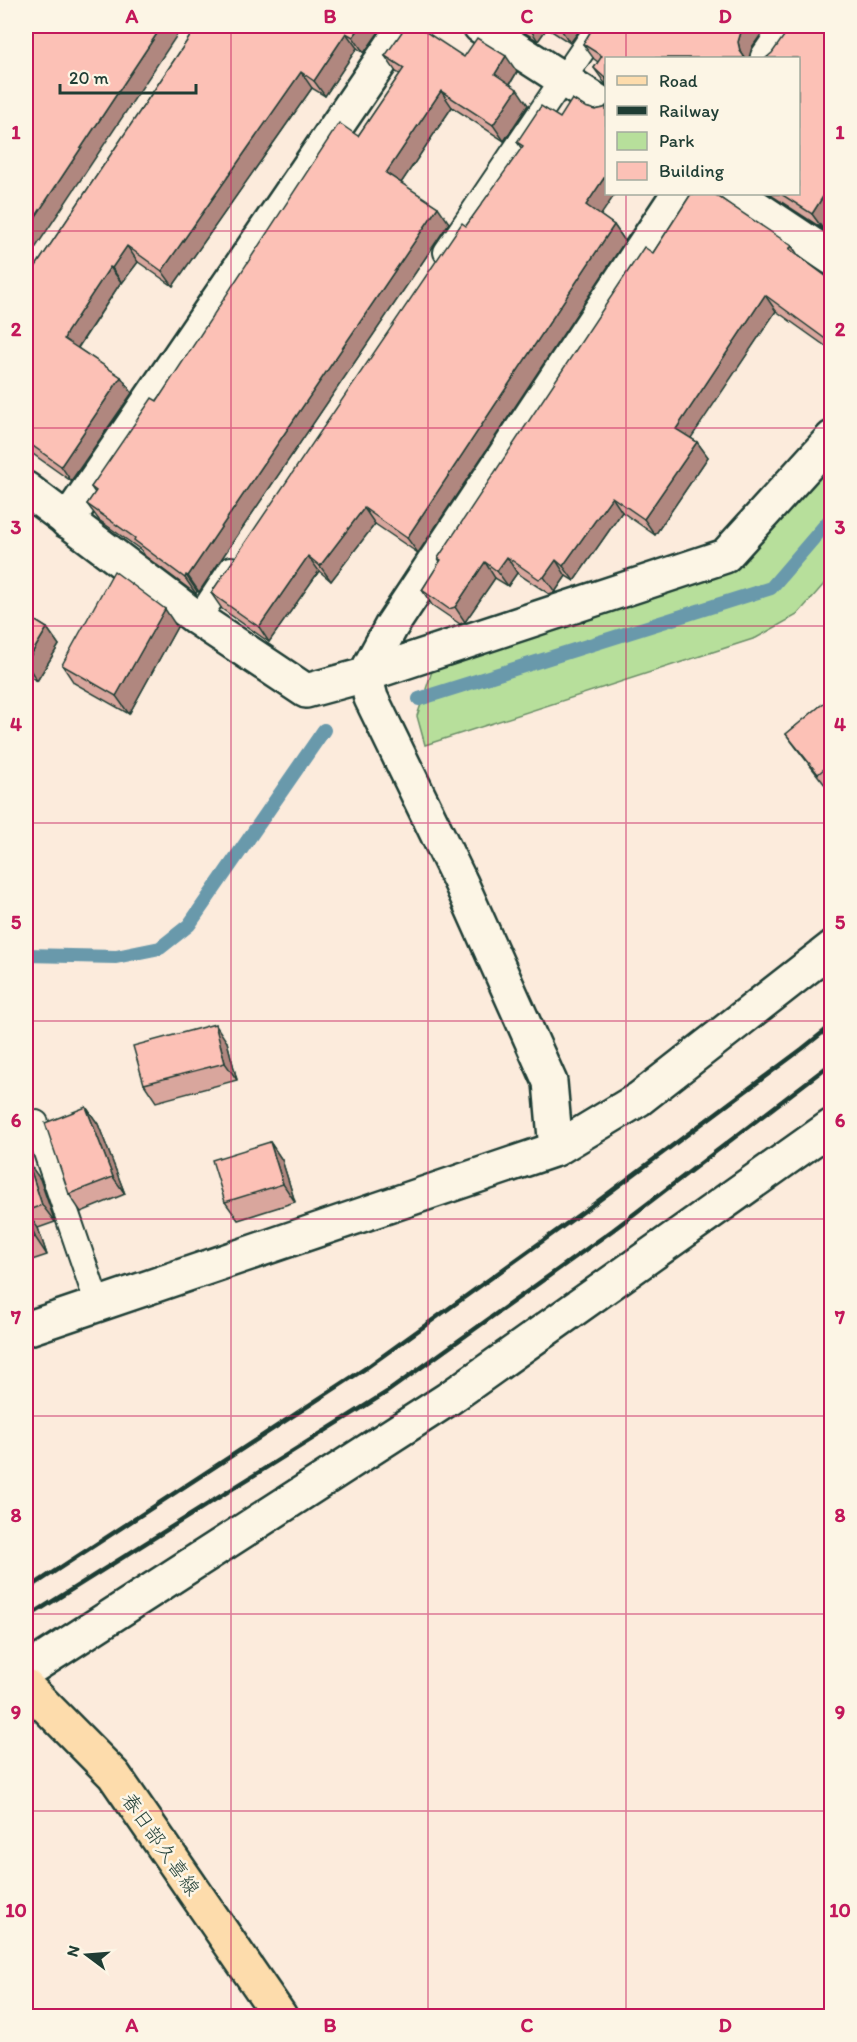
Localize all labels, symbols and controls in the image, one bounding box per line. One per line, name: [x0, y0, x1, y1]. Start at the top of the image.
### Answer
text: A: [125, 4, 139, 28]
text: B: [324, 4, 337, 28]
text: C: [521, 4, 534, 28]
text: D: [718, 4, 732, 28]
scale bar: [60, 57, 196, 95]
legend: [605, 57, 800, 195]
text: 20 m: [69, 67, 109, 89]
text: Road: [659, 70, 698, 92]
text: Railway: [659, 100, 720, 122]
text: 1: [11, 120, 21, 144]
text: 1: [835, 120, 845, 144]
text: Park: [659, 130, 694, 152]
text: Building: [659, 160, 725, 182]
text: 2: [11, 317, 22, 341]
text: 2: [835, 317, 846, 341]
text: 3: [11, 515, 22, 539]
text: 3: [835, 515, 846, 539]
text: 4: [10, 712, 22, 736]
text: 4: [834, 712, 846, 736]
text: 5: [11, 910, 22, 934]
text: 5: [835, 910, 846, 934]
text: 6: [11, 1108, 22, 1132]
text: 6: [835, 1108, 846, 1132]
text: 7: [10, 1305, 21, 1329]
text: 7: [834, 1305, 845, 1329]
text: 8: [11, 1503, 22, 1527]
text: 8: [835, 1503, 846, 1527]
text: 9: [11, 1700, 21, 1724]
text: 9: [835, 1700, 845, 1724]
street label: 春日部久喜線: [117, 1788, 205, 1900]
text: 10: [5, 1898, 27, 1922]
text: 10: [829, 1898, 851, 1922]
north arrow: [57, 1925, 117, 1985]
text: N: [62, 1943, 84, 1959]
text: A: [125, 2013, 139, 2037]
text: B: [324, 2013, 337, 2037]
text: C: [521, 2013, 534, 2037]
text: D: [718, 2013, 732, 2037]

